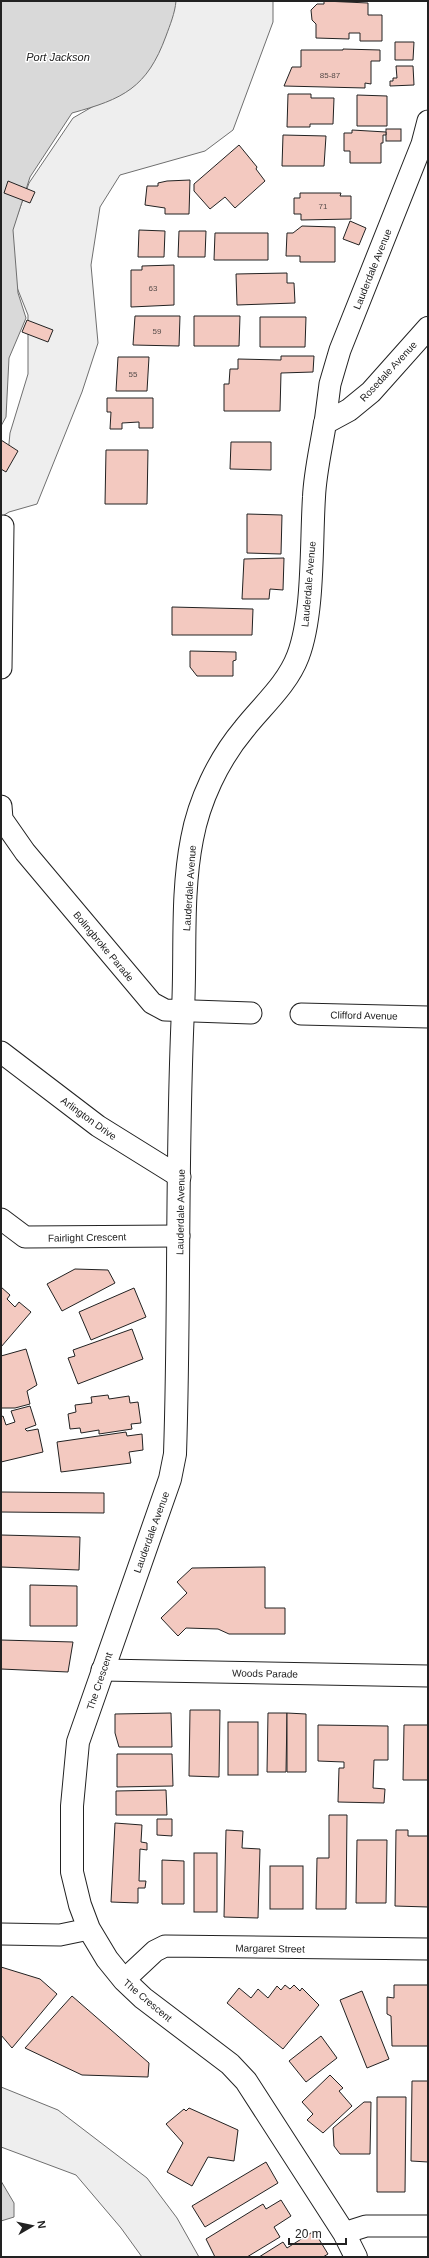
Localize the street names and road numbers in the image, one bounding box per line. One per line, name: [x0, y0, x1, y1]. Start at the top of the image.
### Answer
street label: Lauderdale Avenue: [351, 227, 394, 311]
street label: Rosedale Avenue: [358, 339, 419, 404]
street label: Lauderdale Avenue: [299, 540, 318, 627]
street label: Lauderdale Avenue: [181, 844, 198, 931]
street label: Bolingbroke Parade: [71, 909, 136, 984]
street label: Clifford Avenue: [330, 1009, 398, 1022]
street label: Arlington Drive: [59, 1095, 119, 1142]
street label: Lauderdale Avenue: [174, 1168, 187, 1255]
street label: Fairlight Crescent: [48, 1231, 127, 1244]
street label: Lauderdale Avenue: [132, 1489, 171, 1574]
street label: The Crescent: [85, 1651, 115, 1711]
street label: Woods Parade: [232, 1667, 299, 1680]
street label: Margaret Street: [235, 1942, 305, 1955]
street label: The Crescent: [121, 1977, 174, 2024]

